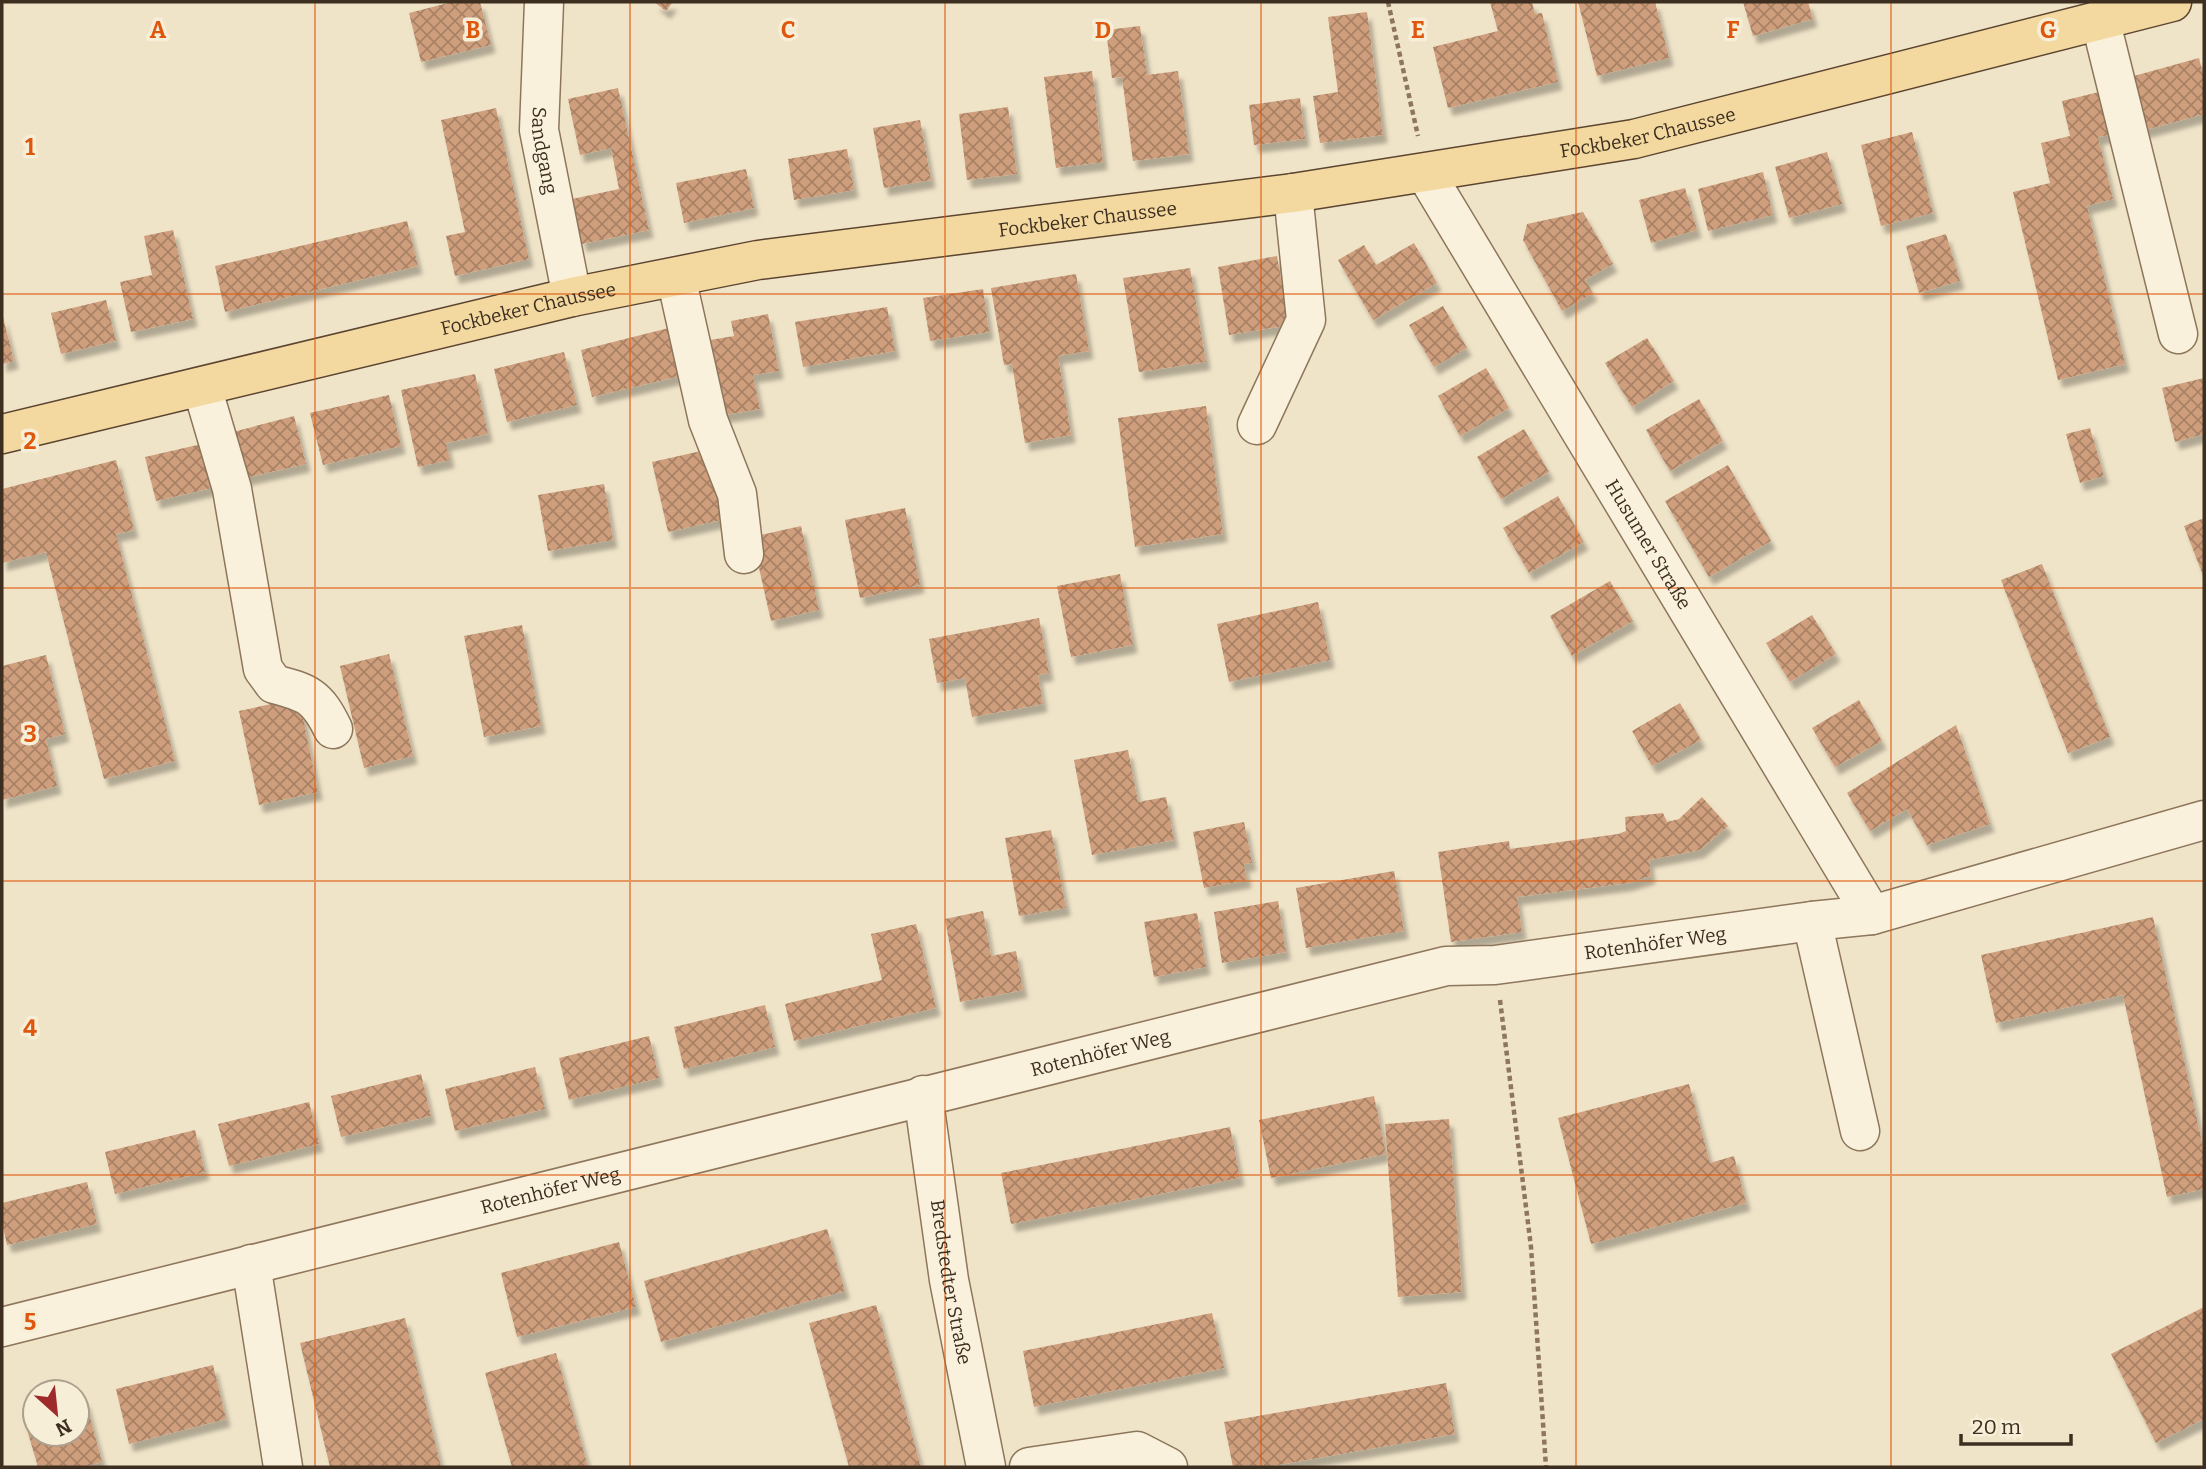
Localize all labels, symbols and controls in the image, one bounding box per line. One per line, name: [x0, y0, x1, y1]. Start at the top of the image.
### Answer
text: A: [150, 16, 167, 44]
text: B: [466, 16, 480, 44]
text: C: [781, 16, 795, 44]
text: D: [1095, 16, 1111, 44]
text: E: [1411, 16, 1425, 44]
text: F: [1727, 16, 1740, 44]
text: G: [2040, 16, 2057, 44]
street label: Fockbeker Chaussee: [1558, 102, 1738, 162]
street label: Sandgang: [527, 106, 563, 196]
text: 1: [25, 133, 35, 161]
street label: Fockbeker Chaussee: [997, 196, 1178, 241]
street label: Fockbeker Chaussee: [438, 277, 618, 340]
text: 2: [24, 427, 37, 455]
street label: Husumer Straße: [1601, 475, 1697, 613]
text: 3: [23, 720, 37, 748]
street label: Rotenhöfer Weg: [1583, 922, 1728, 964]
text: 4: [23, 1014, 37, 1042]
street label: Rotenhöfer Weg: [1028, 1024, 1173, 1081]
street label: Rotenhöfer Weg: [478, 1161, 623, 1218]
street label: Bredstedter Straße: [926, 1198, 977, 1366]
text: 5: [24, 1308, 36, 1336]
north arrow: [21, 1378, 91, 1448]
scale bar: [1961, 1402, 2071, 1446]
text: N: [51, 1414, 75, 1441]
text: 20 m: [1972, 1414, 2021, 1440]

